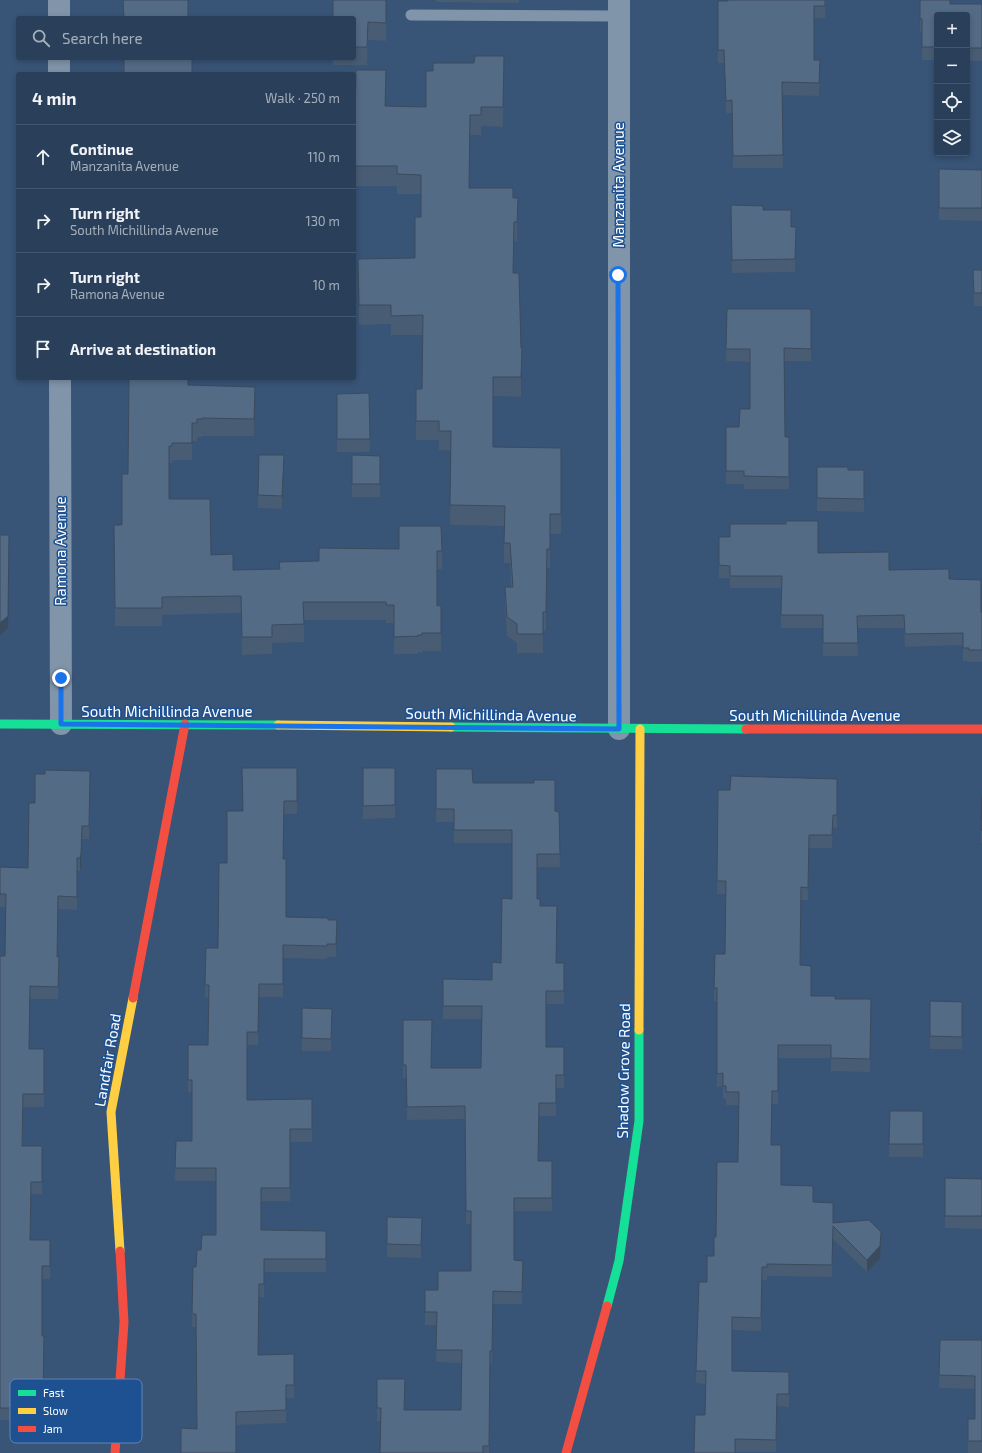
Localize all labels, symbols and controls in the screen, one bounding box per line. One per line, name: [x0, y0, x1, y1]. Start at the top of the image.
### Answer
map controls: [934, 12, 970, 156]
button: +: [934, 12, 970, 48]
search box: [16, 16, 356, 60]
icon: search: [30, 27, 52, 49]
text: Search here: [62, 29, 143, 47]
button: −: [934, 48, 970, 84]
button: locate: [934, 84, 970, 120]
text: 4 min: [32, 88, 76, 108]
text: Walk · 250 m: [265, 90, 340, 106]
button: layers: [934, 120, 970, 156]
street label: Manzanita Avenue: [609, 122, 627, 248]
text: Continue: [70, 140, 133, 158]
icon: ahead: [32, 146, 54, 168]
text: 110 m: [308, 149, 340, 165]
text: Manzanita Avenue: [70, 158, 179, 174]
text: Turn right: [70, 204, 140, 222]
icon: right: [32, 210, 54, 232]
text: 130 m: [305, 213, 340, 229]
text: South Michillinda Avenue: [70, 222, 219, 238]
route start: [609, 266, 627, 284]
text: Turn right: [70, 268, 140, 286]
icon: right: [32, 274, 54, 296]
text: 10 m: [313, 277, 340, 293]
text: Ramona Avenue: [70, 286, 165, 302]
icon: arrive: [32, 338, 54, 360]
text: Arrive at destination: [70, 340, 216, 358]
street label: Ramona Avenue: [51, 496, 69, 606]
route end: [52, 669, 70, 687]
street label: South Michillinda Avenue: [81, 702, 253, 720]
street label: South Michillinda Avenue: [405, 704, 577, 724]
street label: South Michillinda Avenue: [729, 706, 901, 724]
street label: Shadow Grove Road: [613, 1003, 633, 1139]
street label: Landfair Road: [90, 1012, 124, 1108]
legend: [10, 1379, 142, 1443]
text: Fast: [43, 1386, 65, 1399]
text: Slow: [43, 1404, 68, 1417]
text: Jam: [43, 1422, 62, 1435]

